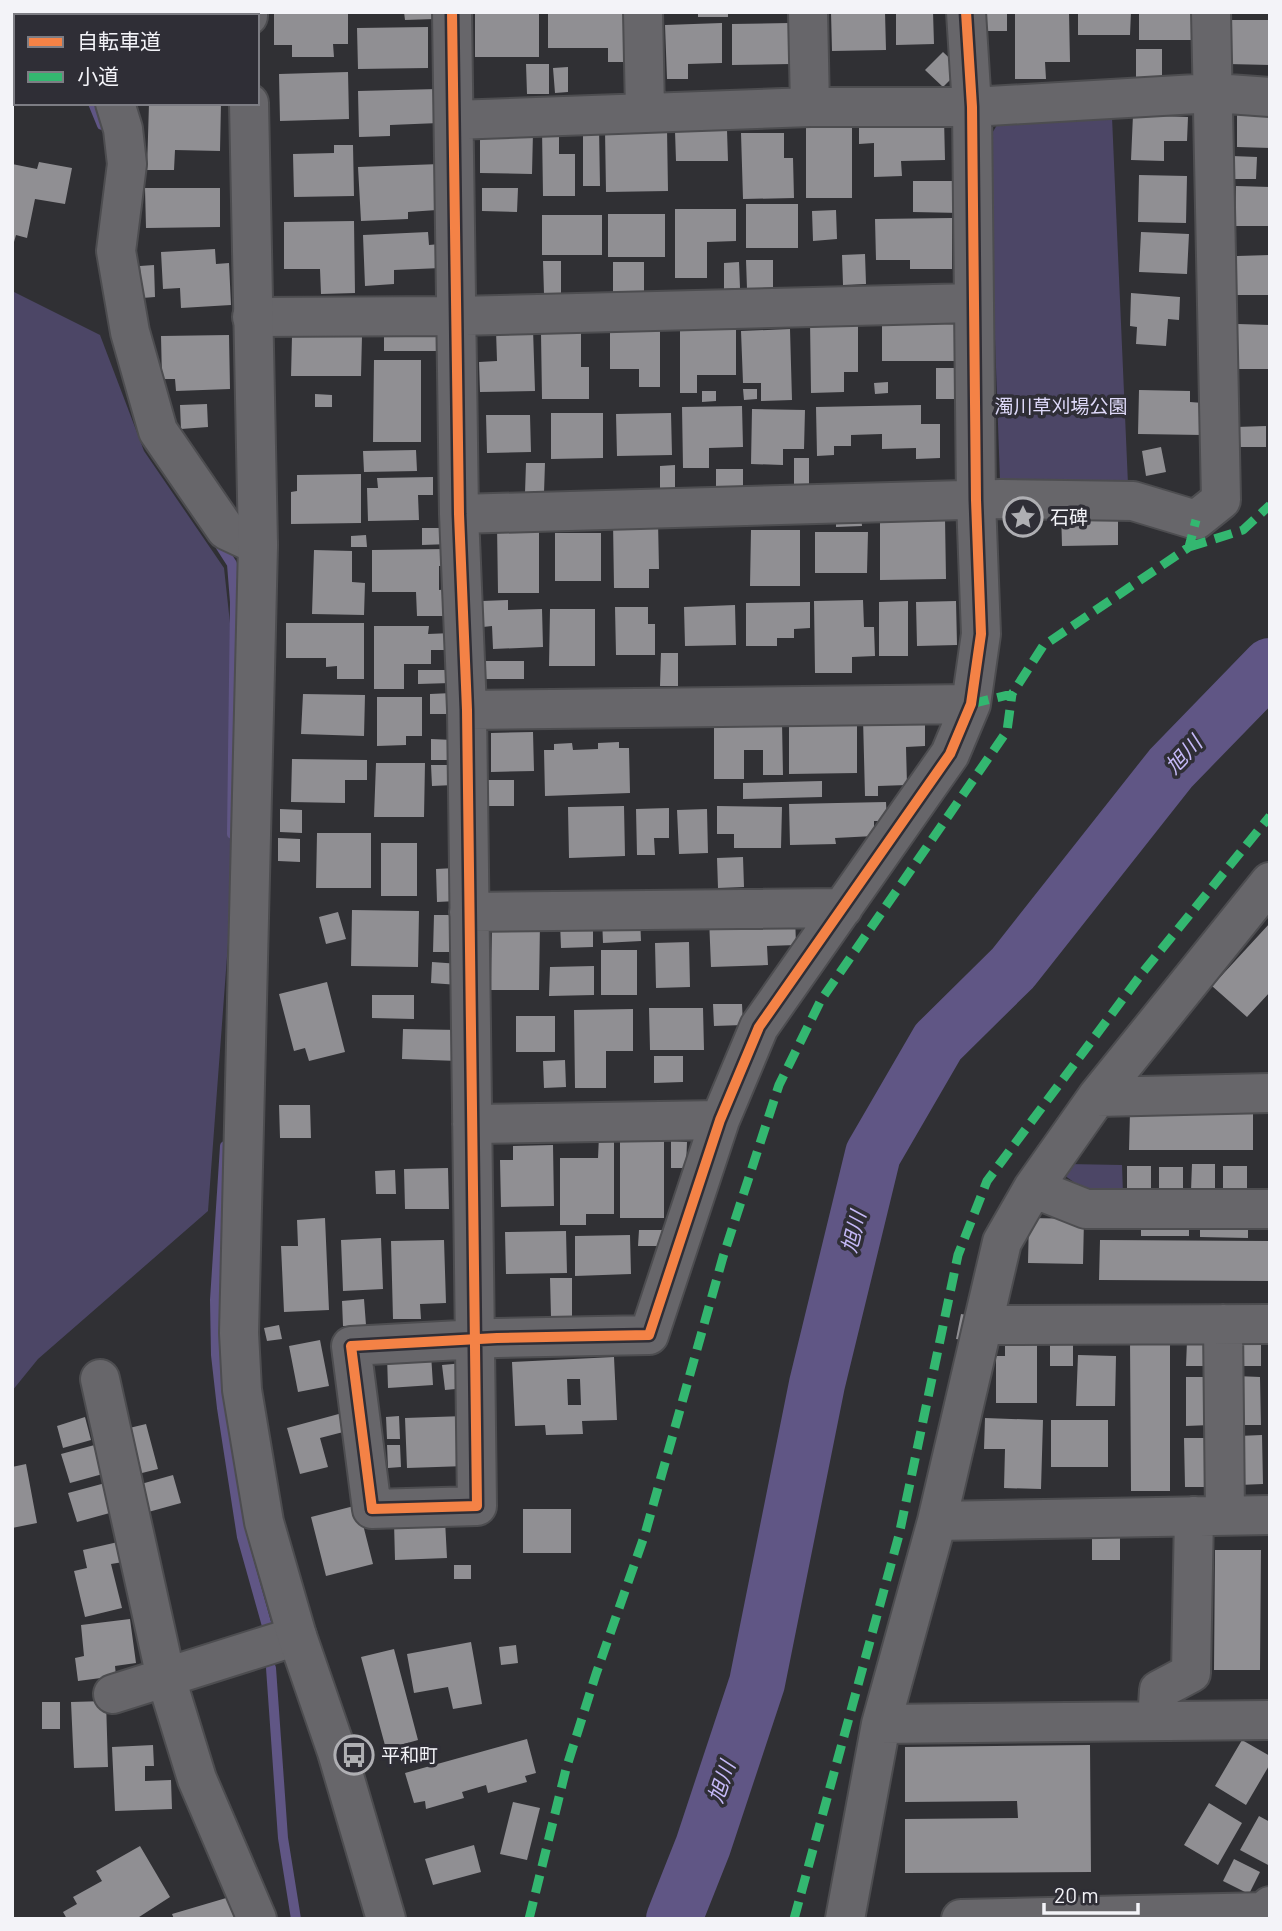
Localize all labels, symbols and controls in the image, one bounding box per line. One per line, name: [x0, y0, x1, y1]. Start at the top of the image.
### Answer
legend: [14, 14, 259, 105]
text: 自転車道: [77, 28, 161, 53]
text: 小道: [77, 63, 119, 88]
park label: 濁川草刈場公園: [994, 394, 1128, 417]
place icon: 石碑: [1002, 496, 1044, 538]
place label: 石碑: [1050, 505, 1088, 528]
water label: 旭川: [1159, 729, 1208, 778]
water label: 旭川: [835, 1206, 870, 1255]
bus stop icon: 平和町: [333, 1734, 375, 1776]
place label: 平和町: [381, 1743, 438, 1766]
water label: 旭川: [702, 1756, 740, 1805]
scale bar: [1044, 1871, 1138, 1915]
text: 20 m: [1054, 1882, 1099, 1907]

